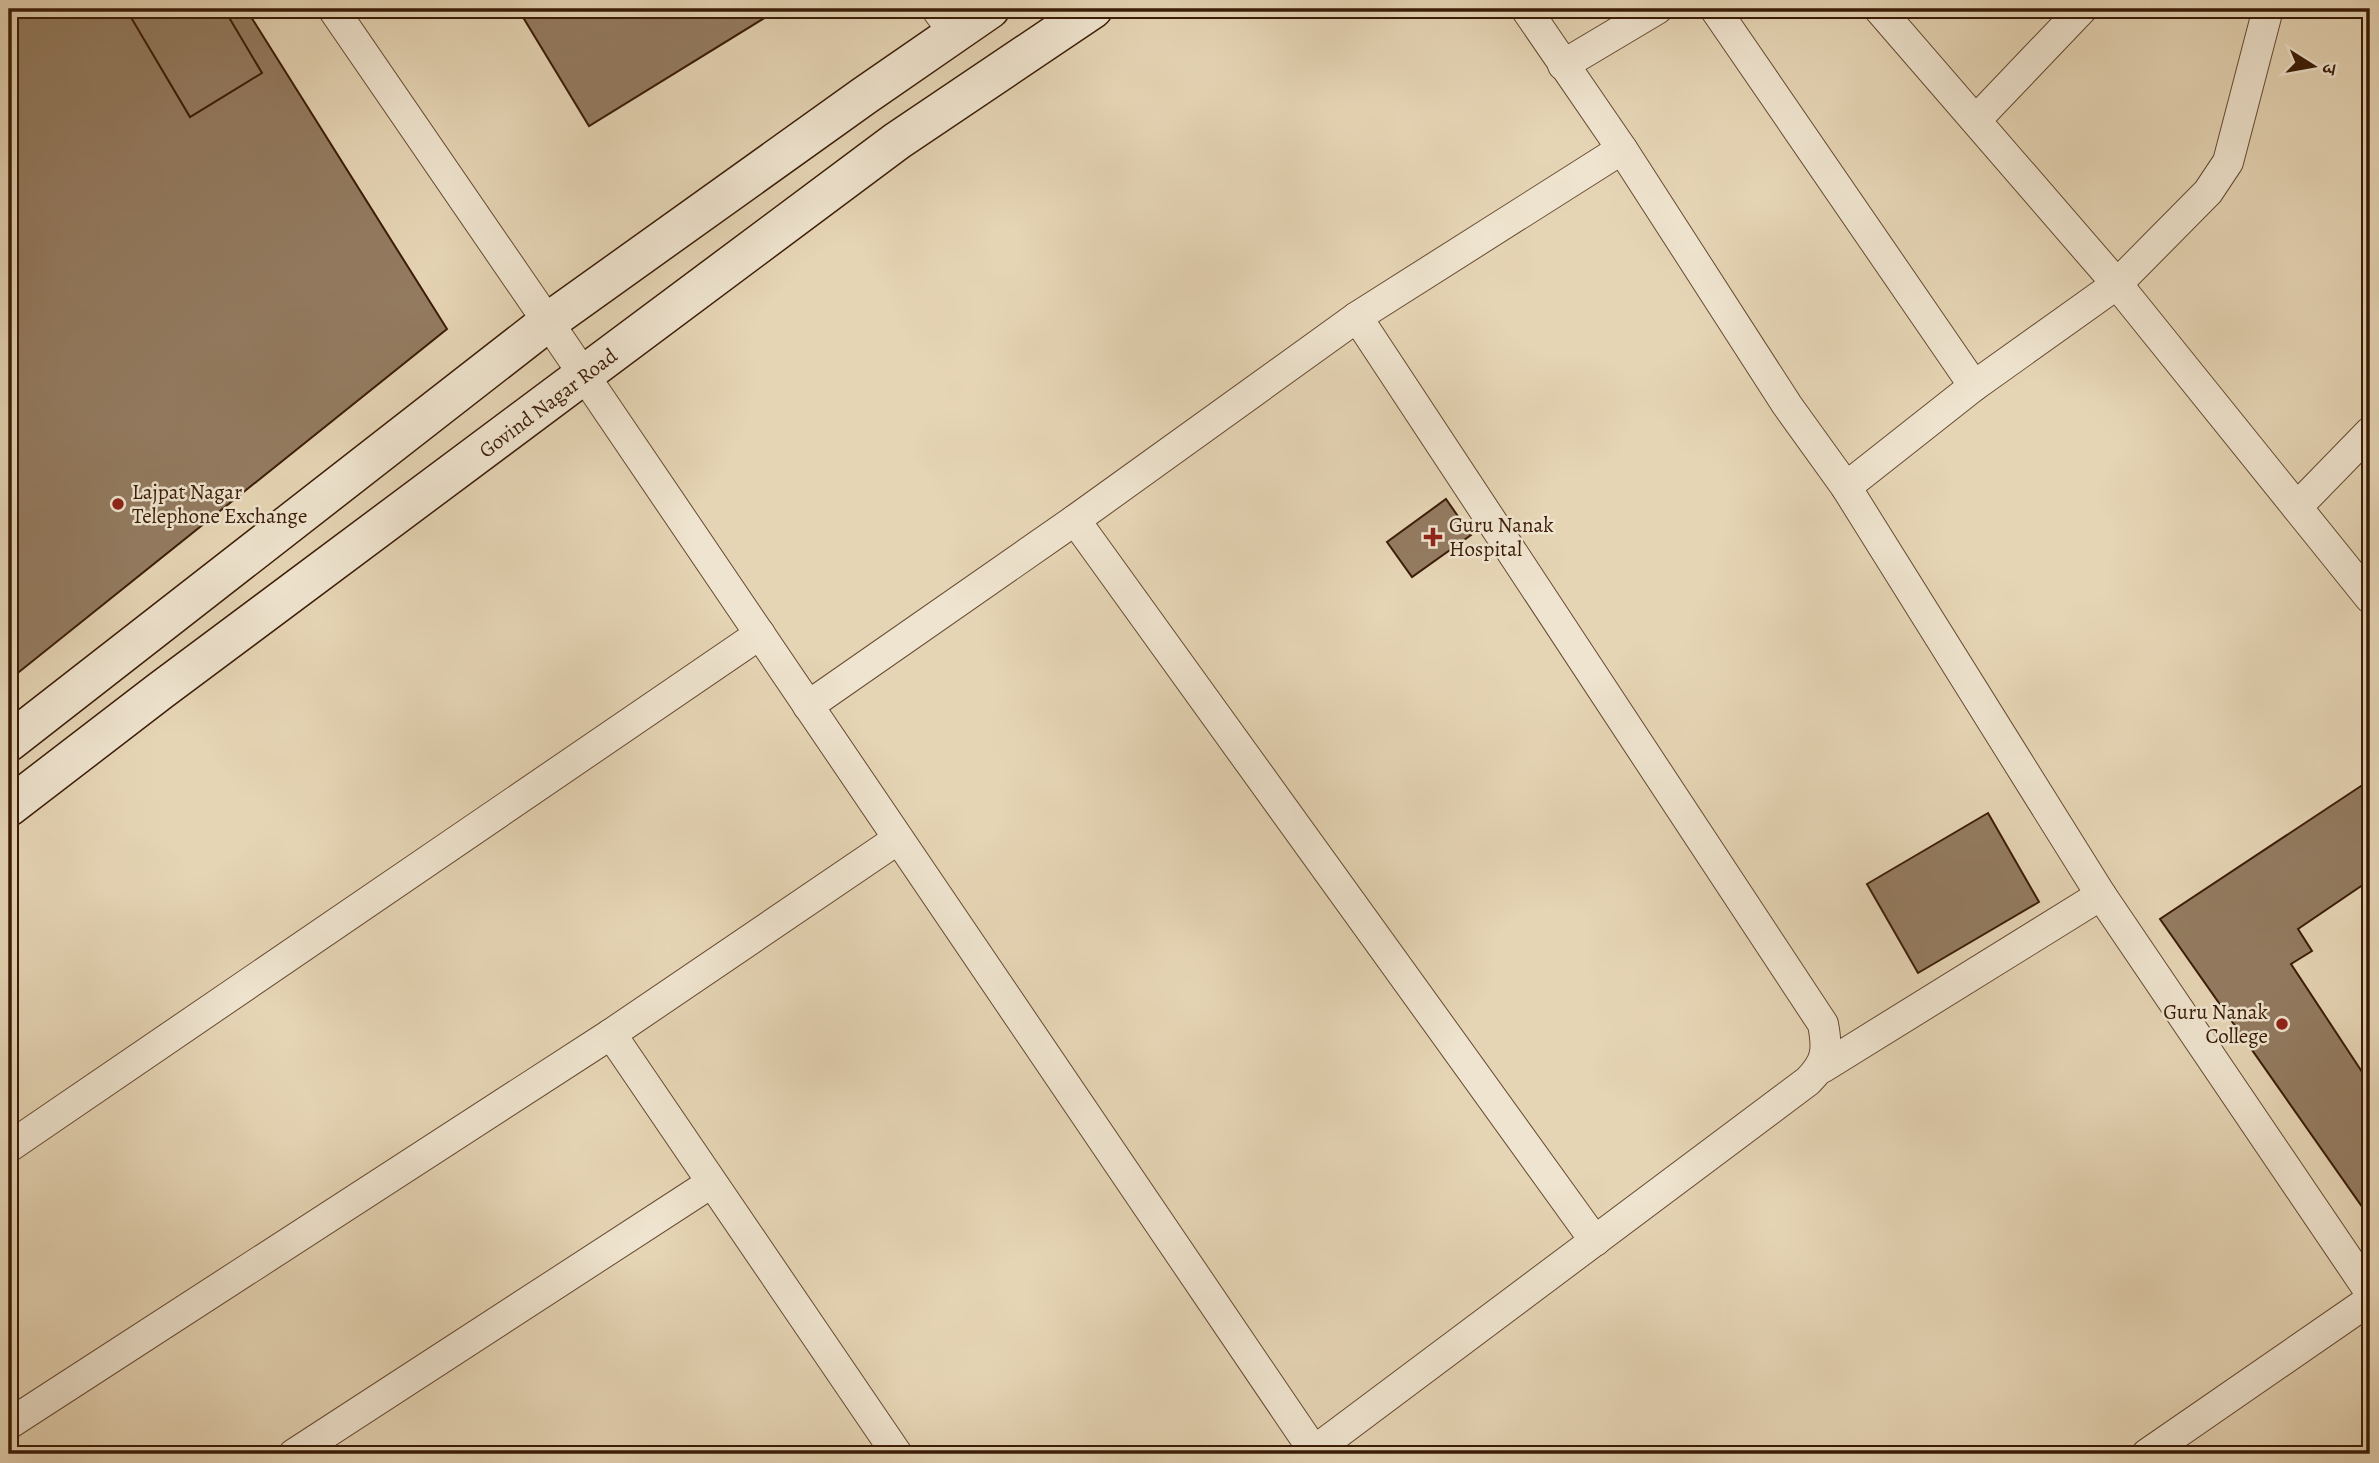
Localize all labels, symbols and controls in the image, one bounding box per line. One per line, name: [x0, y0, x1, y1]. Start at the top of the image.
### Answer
north arrow: [2278, 32, 2348, 102]
text: उ: [2315, 60, 2343, 78]
street label: Govind Nagar Road: [473, 341, 623, 464]
place label: Lajpat Nagar Telephone Exchange: [132, 478, 307, 530]
marker: Lajpat Nagar Telephone Exchange: [110, 496, 126, 512]
place label: Guru Nanak Hospital: [1449, 511, 1554, 563]
marker: Guru Nanak Hospital: [1423, 527, 1443, 547]
place label: Guru Nanak College: [2163, 998, 2269, 1050]
marker: Guru Nanak College: [2274, 1016, 2290, 1032]

